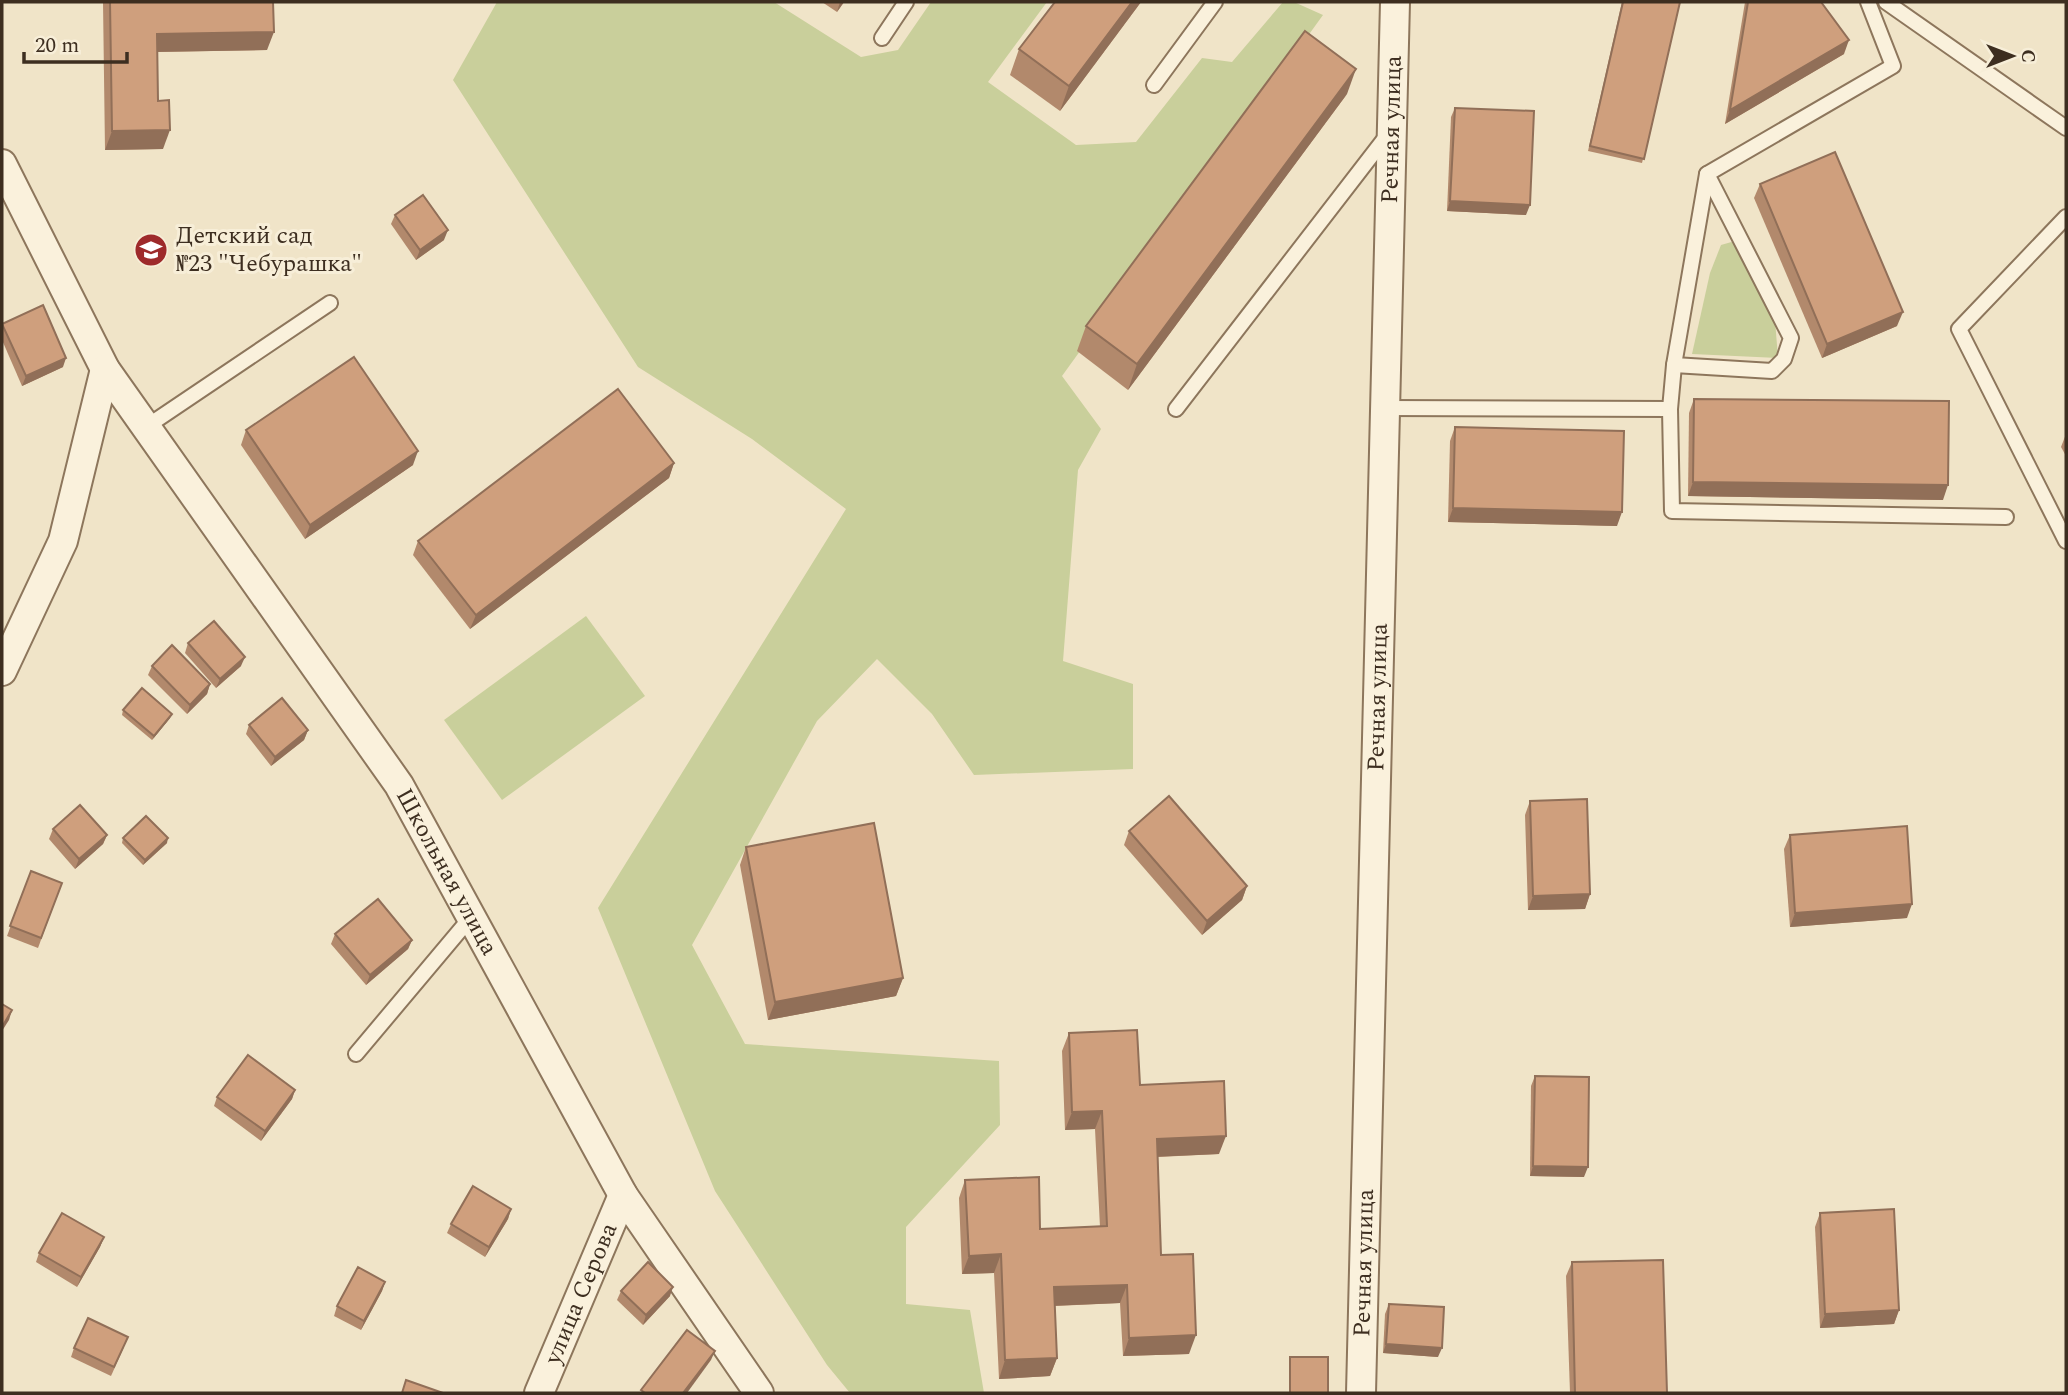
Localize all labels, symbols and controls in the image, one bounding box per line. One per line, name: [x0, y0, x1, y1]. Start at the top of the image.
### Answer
scale bar: [24, 21, 128, 65]
north arrow: [1977, 21, 2047, 91]
text: 20 m: [35, 30, 79, 62]
text: С: [2013, 49, 2042, 63]
street label: Речная улица: [1372, 55, 1412, 204]
place label: Детский сад №23 "Чебурашка": [176, 218, 362, 282]
school or university icon: Детский сад №23 "Чебурашка": [132, 231, 170, 269]
street label: Речная улица: [1358, 622, 1398, 772]
street label: Школьная улица: [386, 782, 507, 962]
street label: Речная улица: [1344, 1188, 1384, 1338]
street label: улица Серова: [535, 1217, 627, 1371]

